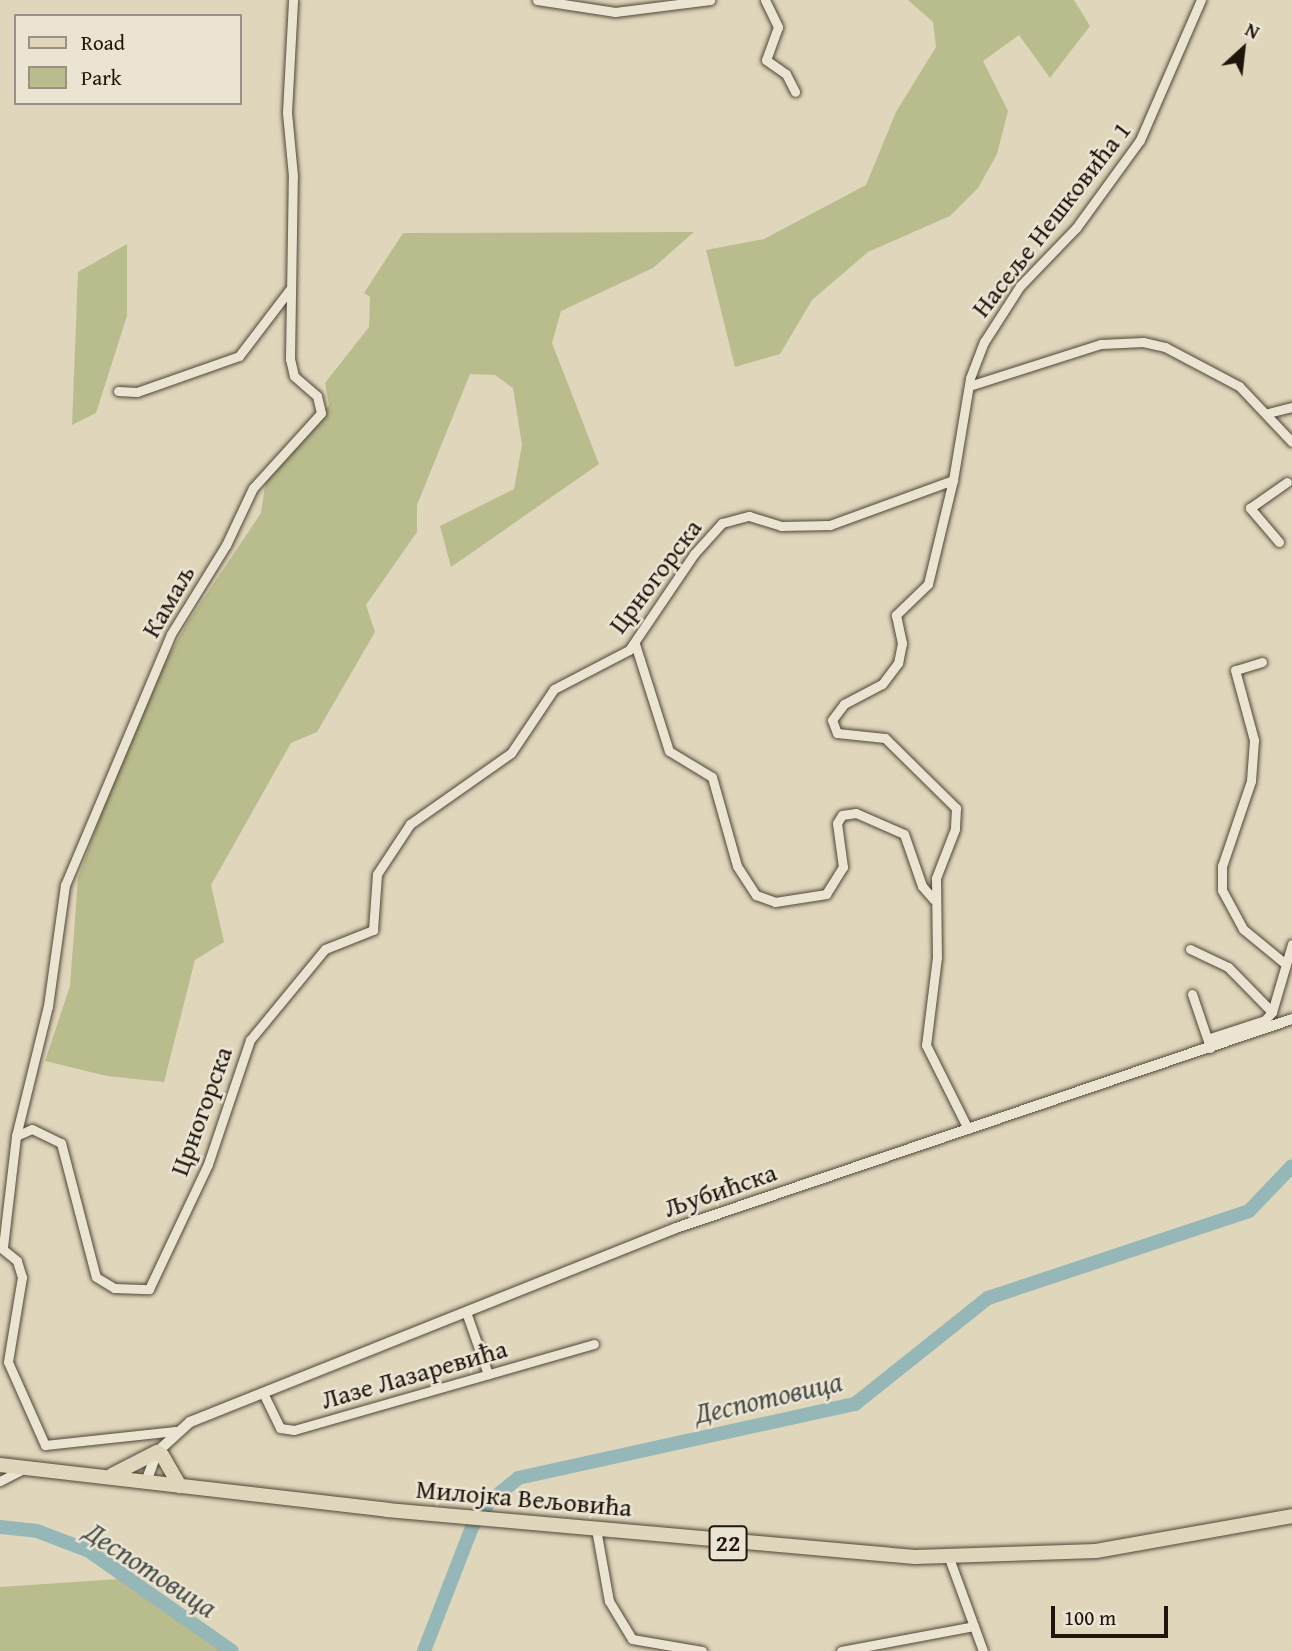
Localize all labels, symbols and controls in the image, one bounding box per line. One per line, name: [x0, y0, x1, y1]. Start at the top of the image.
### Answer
legend: [14, 14, 242, 105]
north arrow: [1208, 14, 1278, 84]
text: N: [1241, 15, 1265, 46]
text: Road: [81, 27, 125, 58]
text: Park: [81, 62, 122, 93]
street label: Насеље Нешковића 1: [965, 115, 1137, 323]
street label: Црногорска: [602, 513, 708, 639]
street label: Камаљ: [135, 559, 201, 643]
street label: Црногорска: [163, 1042, 239, 1180]
street label: Љубићска: [660, 1156, 780, 1224]
street label: Лазе Лазаревића: [317, 1333, 511, 1415]
water label: Деспотовица: [691, 1364, 845, 1430]
street label: Милојка Вељовића: [415, 1473, 633, 1523]
water label: Деспотовица: [79, 1514, 223, 1624]
road number: 22: [707, 1522, 749, 1563]
scale bar: [1054, 1592, 1171, 1636]
text: 100 m: [1064, 1602, 1116, 1633]

